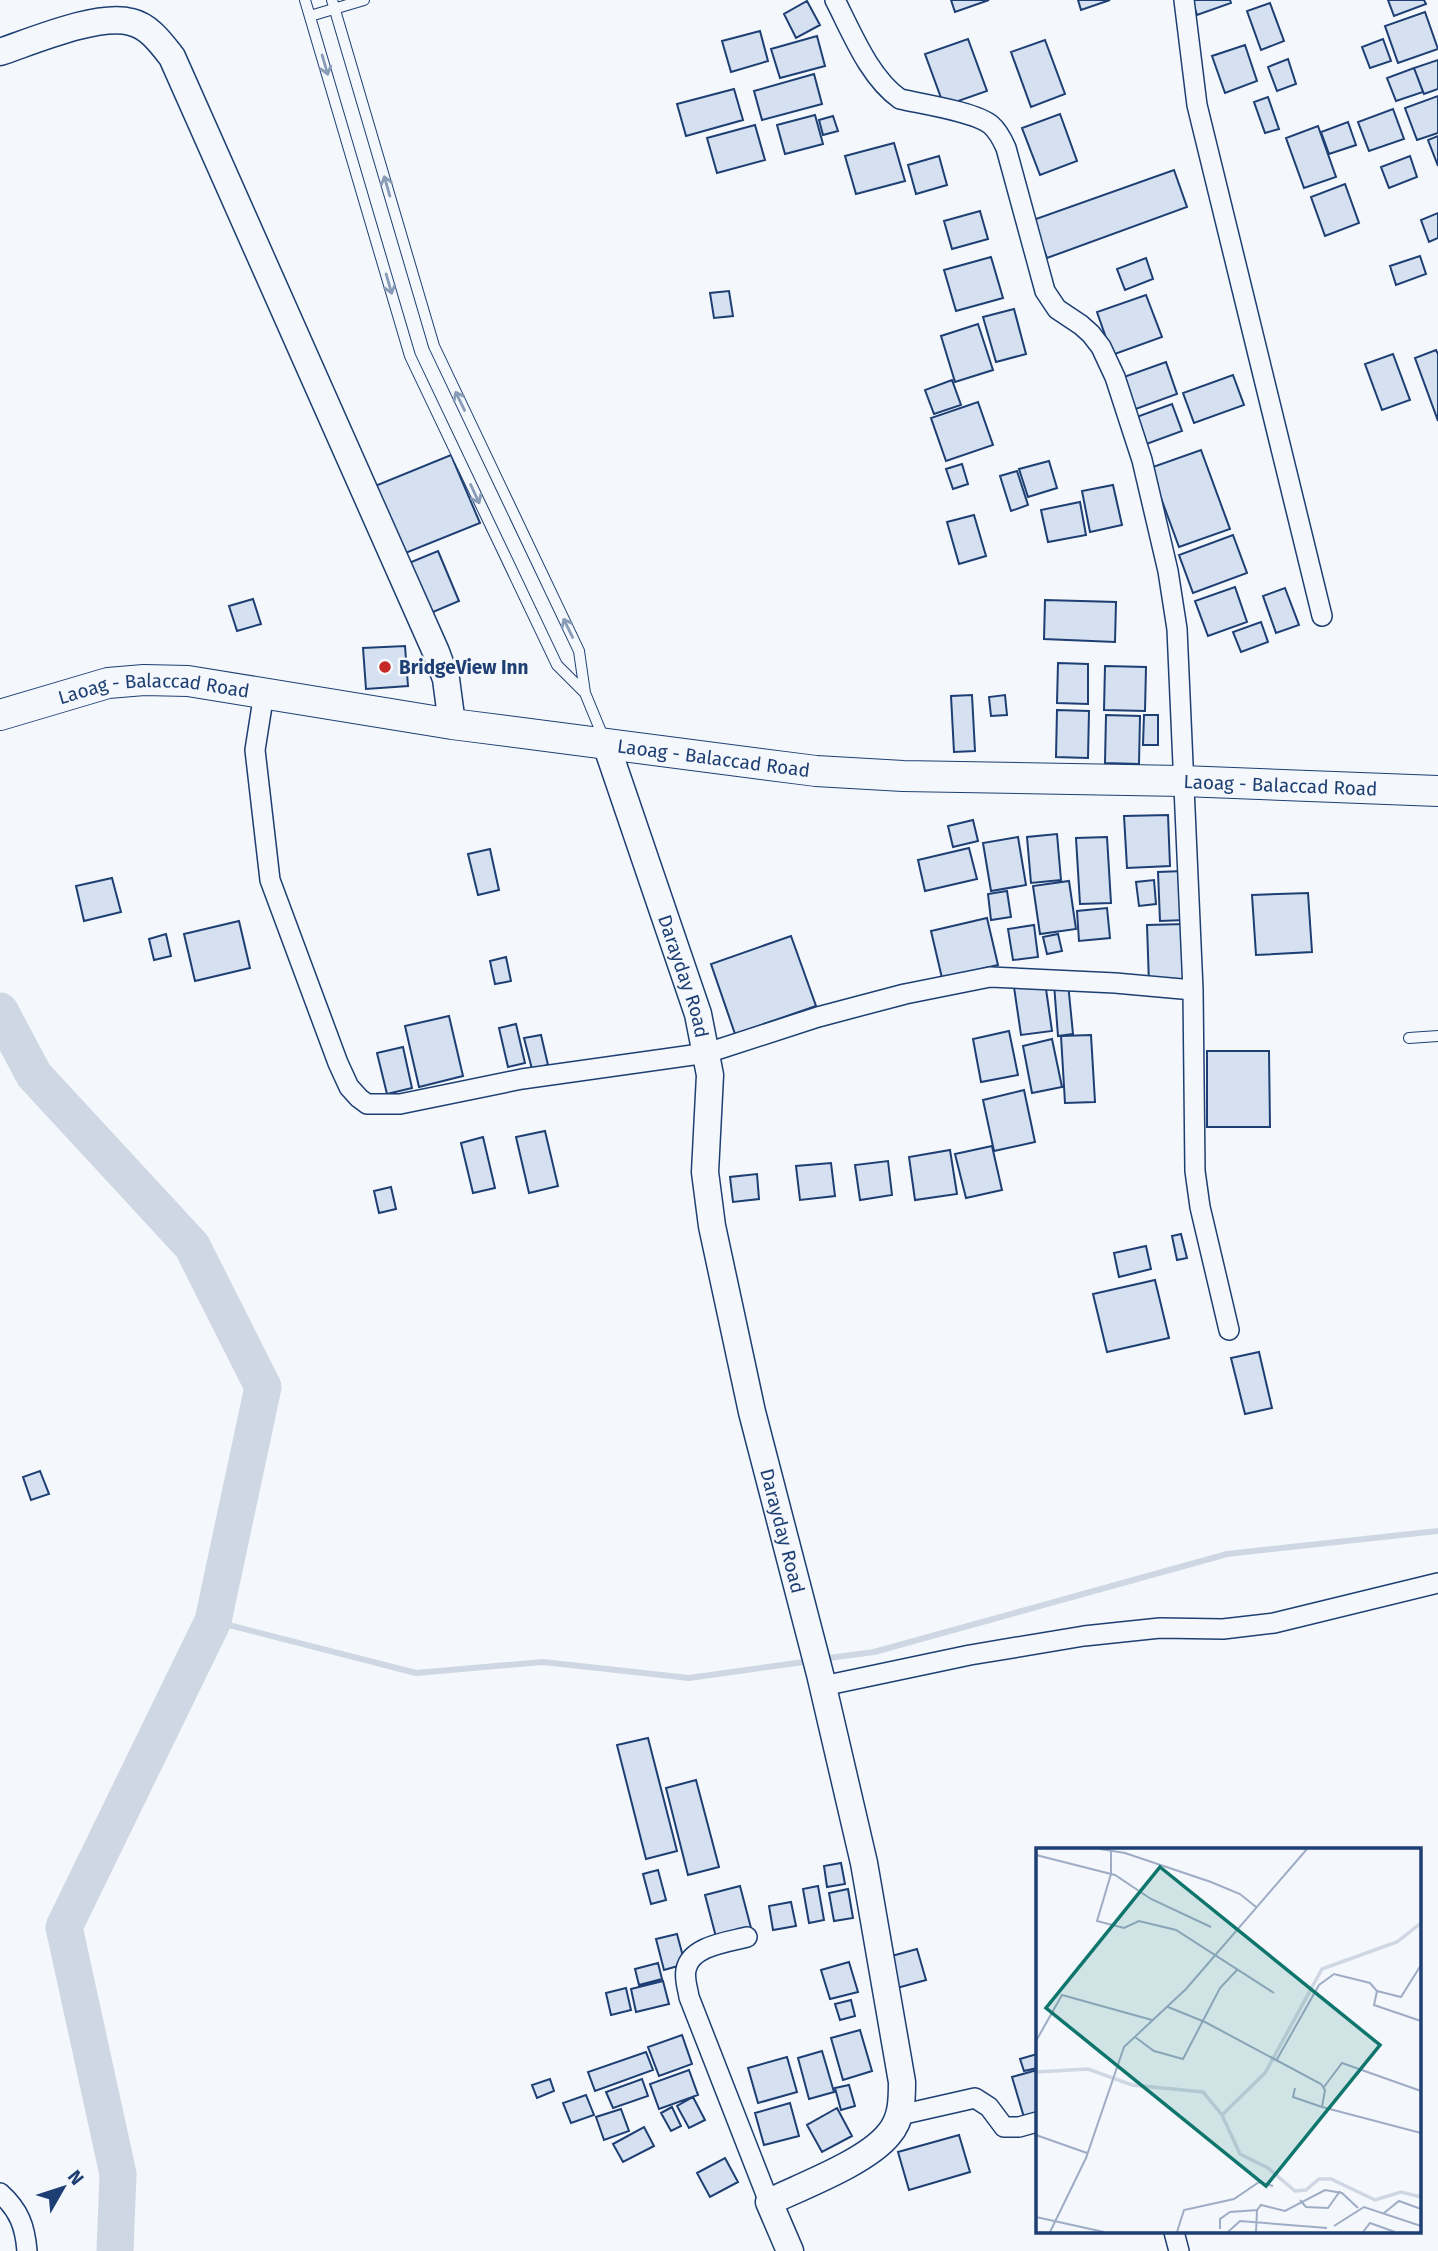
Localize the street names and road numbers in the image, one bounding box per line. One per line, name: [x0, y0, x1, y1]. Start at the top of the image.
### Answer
street label: Laoag - Balaccad Road: [55, 668, 251, 709]
street label: Laoag - Balaccad Road: [616, 734, 811, 782]
street label: Laoag - Balaccad Road: [1183, 770, 1378, 800]
street label: Darayday Road: [653, 912, 714, 1040]
street label: Darayday Road: [756, 1466, 810, 1596]

